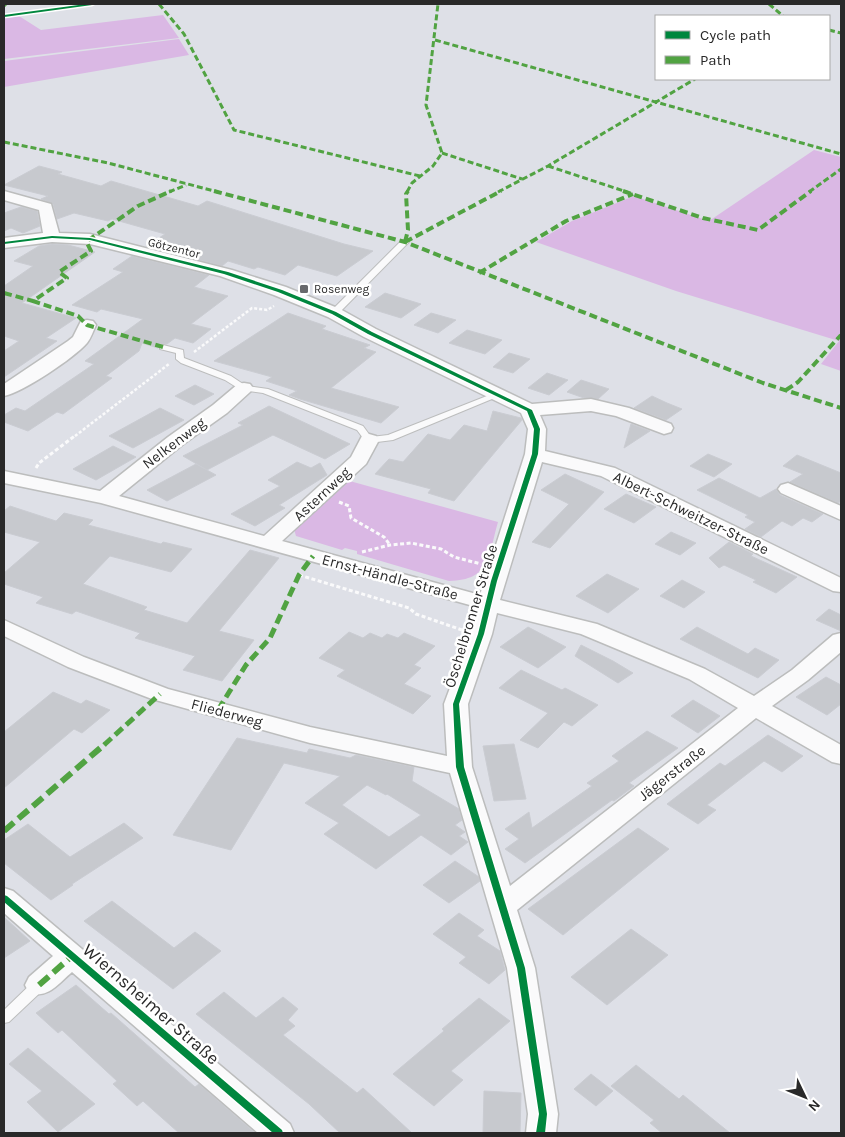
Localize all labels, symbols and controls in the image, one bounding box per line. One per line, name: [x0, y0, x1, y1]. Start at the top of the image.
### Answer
legend: [655, 15, 830, 80]
text: Cycle path: [700, 26, 771, 44]
text: Path: [700, 51, 731, 69]
street label: Götzentor: [146, 235, 202, 261]
place label: Rosenweg: [314, 282, 369, 296]
marker: Rosenweg: [298, 283, 310, 295]
street label: Nelkenweg: [139, 413, 210, 473]
street label: Asternweg: [290, 463, 355, 525]
street label: Albert-Schweitzer-Straße: [610, 467, 772, 559]
street label: Öschelbronner Straße: [441, 542, 501, 690]
street label: Ernst-Händle-Straße: [320, 550, 460, 604]
street label: Fliederweg: [189, 695, 265, 731]
street label: Jägerstraße: [635, 741, 709, 805]
street label: Wiernsheimer Straße: [78, 939, 224, 1069]
north arrow: [780, 1072, 830, 1122]
text: N: [804, 1096, 824, 1115]

